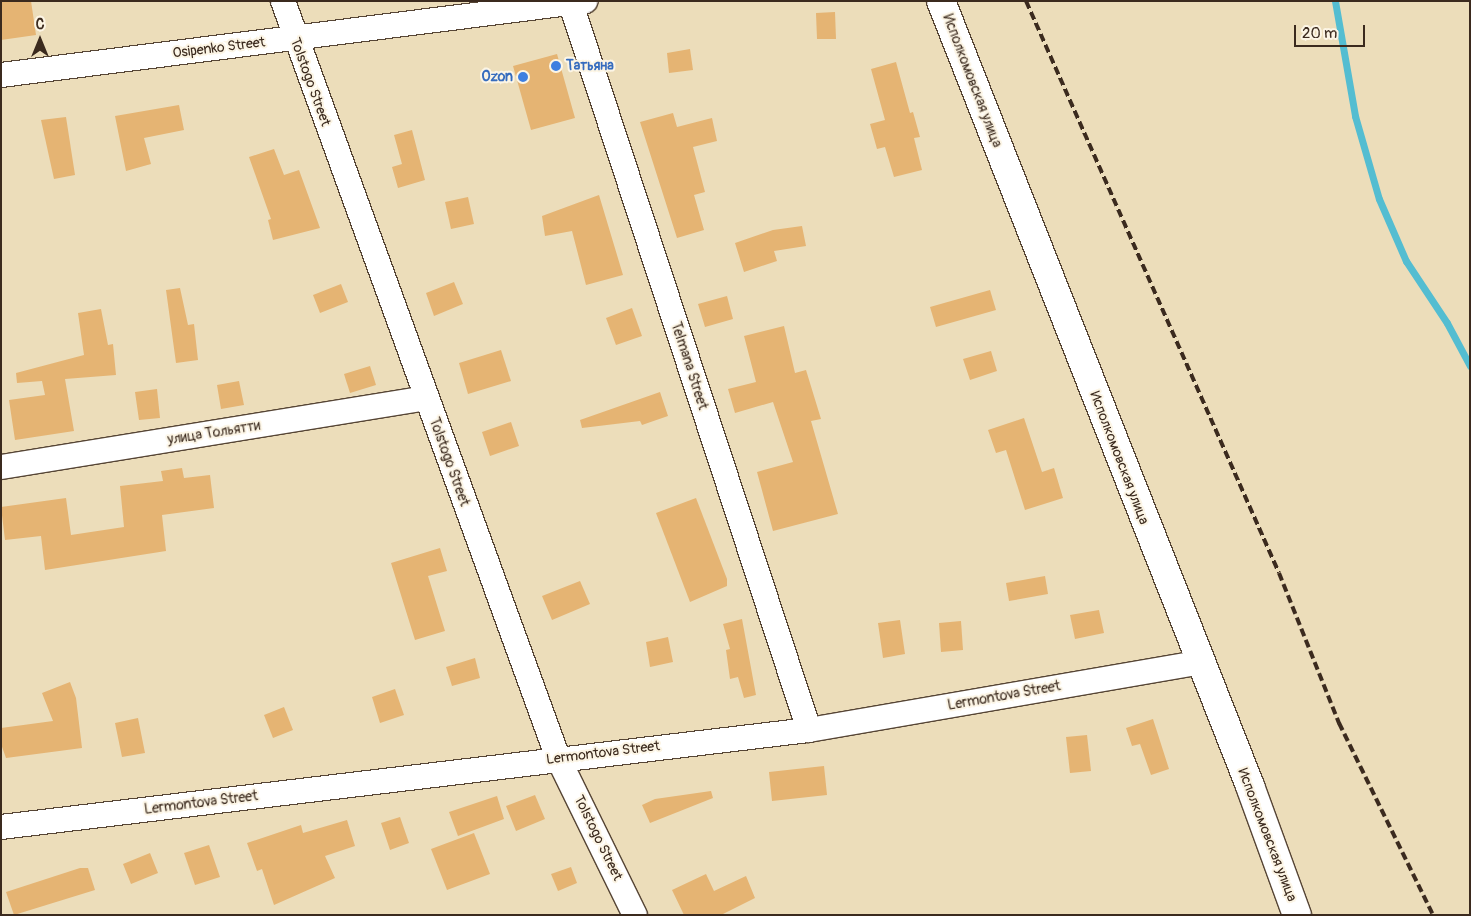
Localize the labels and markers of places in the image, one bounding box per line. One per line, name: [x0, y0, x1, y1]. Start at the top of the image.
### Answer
place label: Татьяна: [566, 58, 614, 74]
marker: Татьяна: [550, 60, 562, 72]
place label: Ozon: [482, 69, 513, 85]
marker: Ozon: [517, 71, 529, 83]

